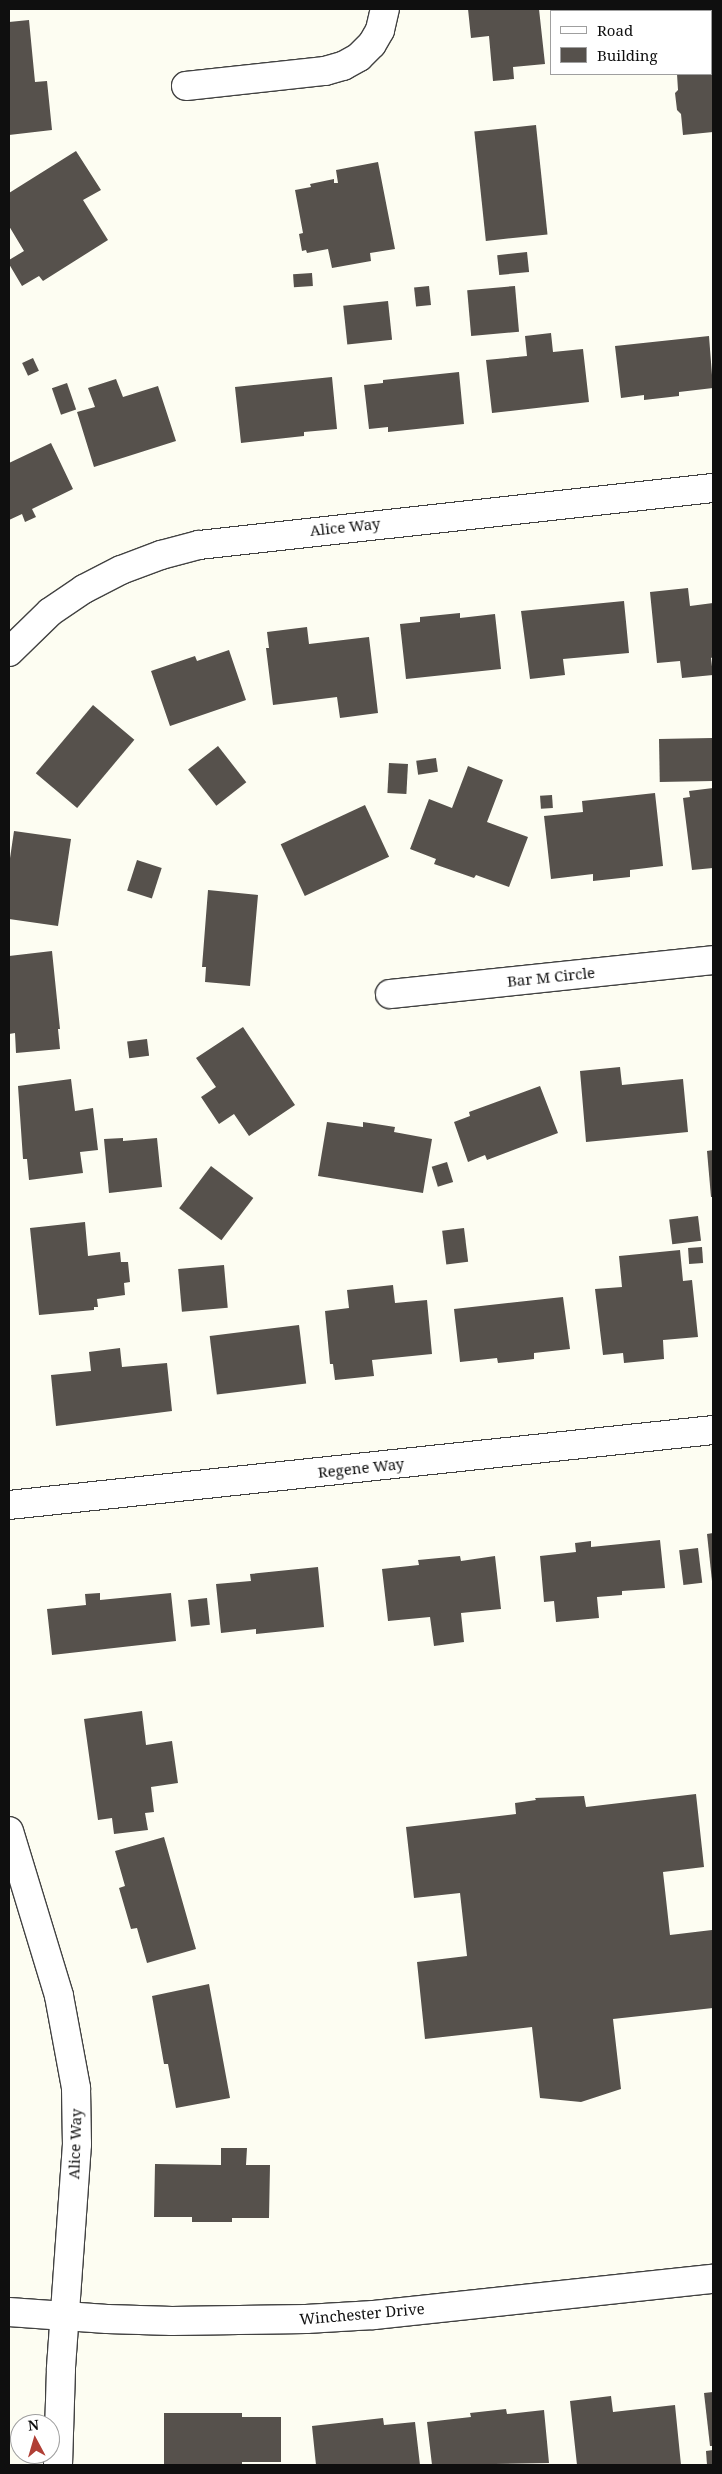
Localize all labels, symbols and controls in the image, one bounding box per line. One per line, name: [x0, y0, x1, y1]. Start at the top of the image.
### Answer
legend: [550, 10, 712, 75]
text: Road: [597, 20, 633, 40]
text: Building: [597, 45, 658, 65]
street label: Alice Way: [309, 514, 381, 540]
street label: Bar M Circle: [506, 963, 596, 991]
street label: Regene Way: [317, 1455, 405, 1481]
street label: Alice Way: [65, 2108, 85, 2180]
street label: Winchester Drive: [299, 2300, 425, 2328]
north arrow: [10, 2414, 60, 2464]
text: N: [27, 2415, 40, 2435]

